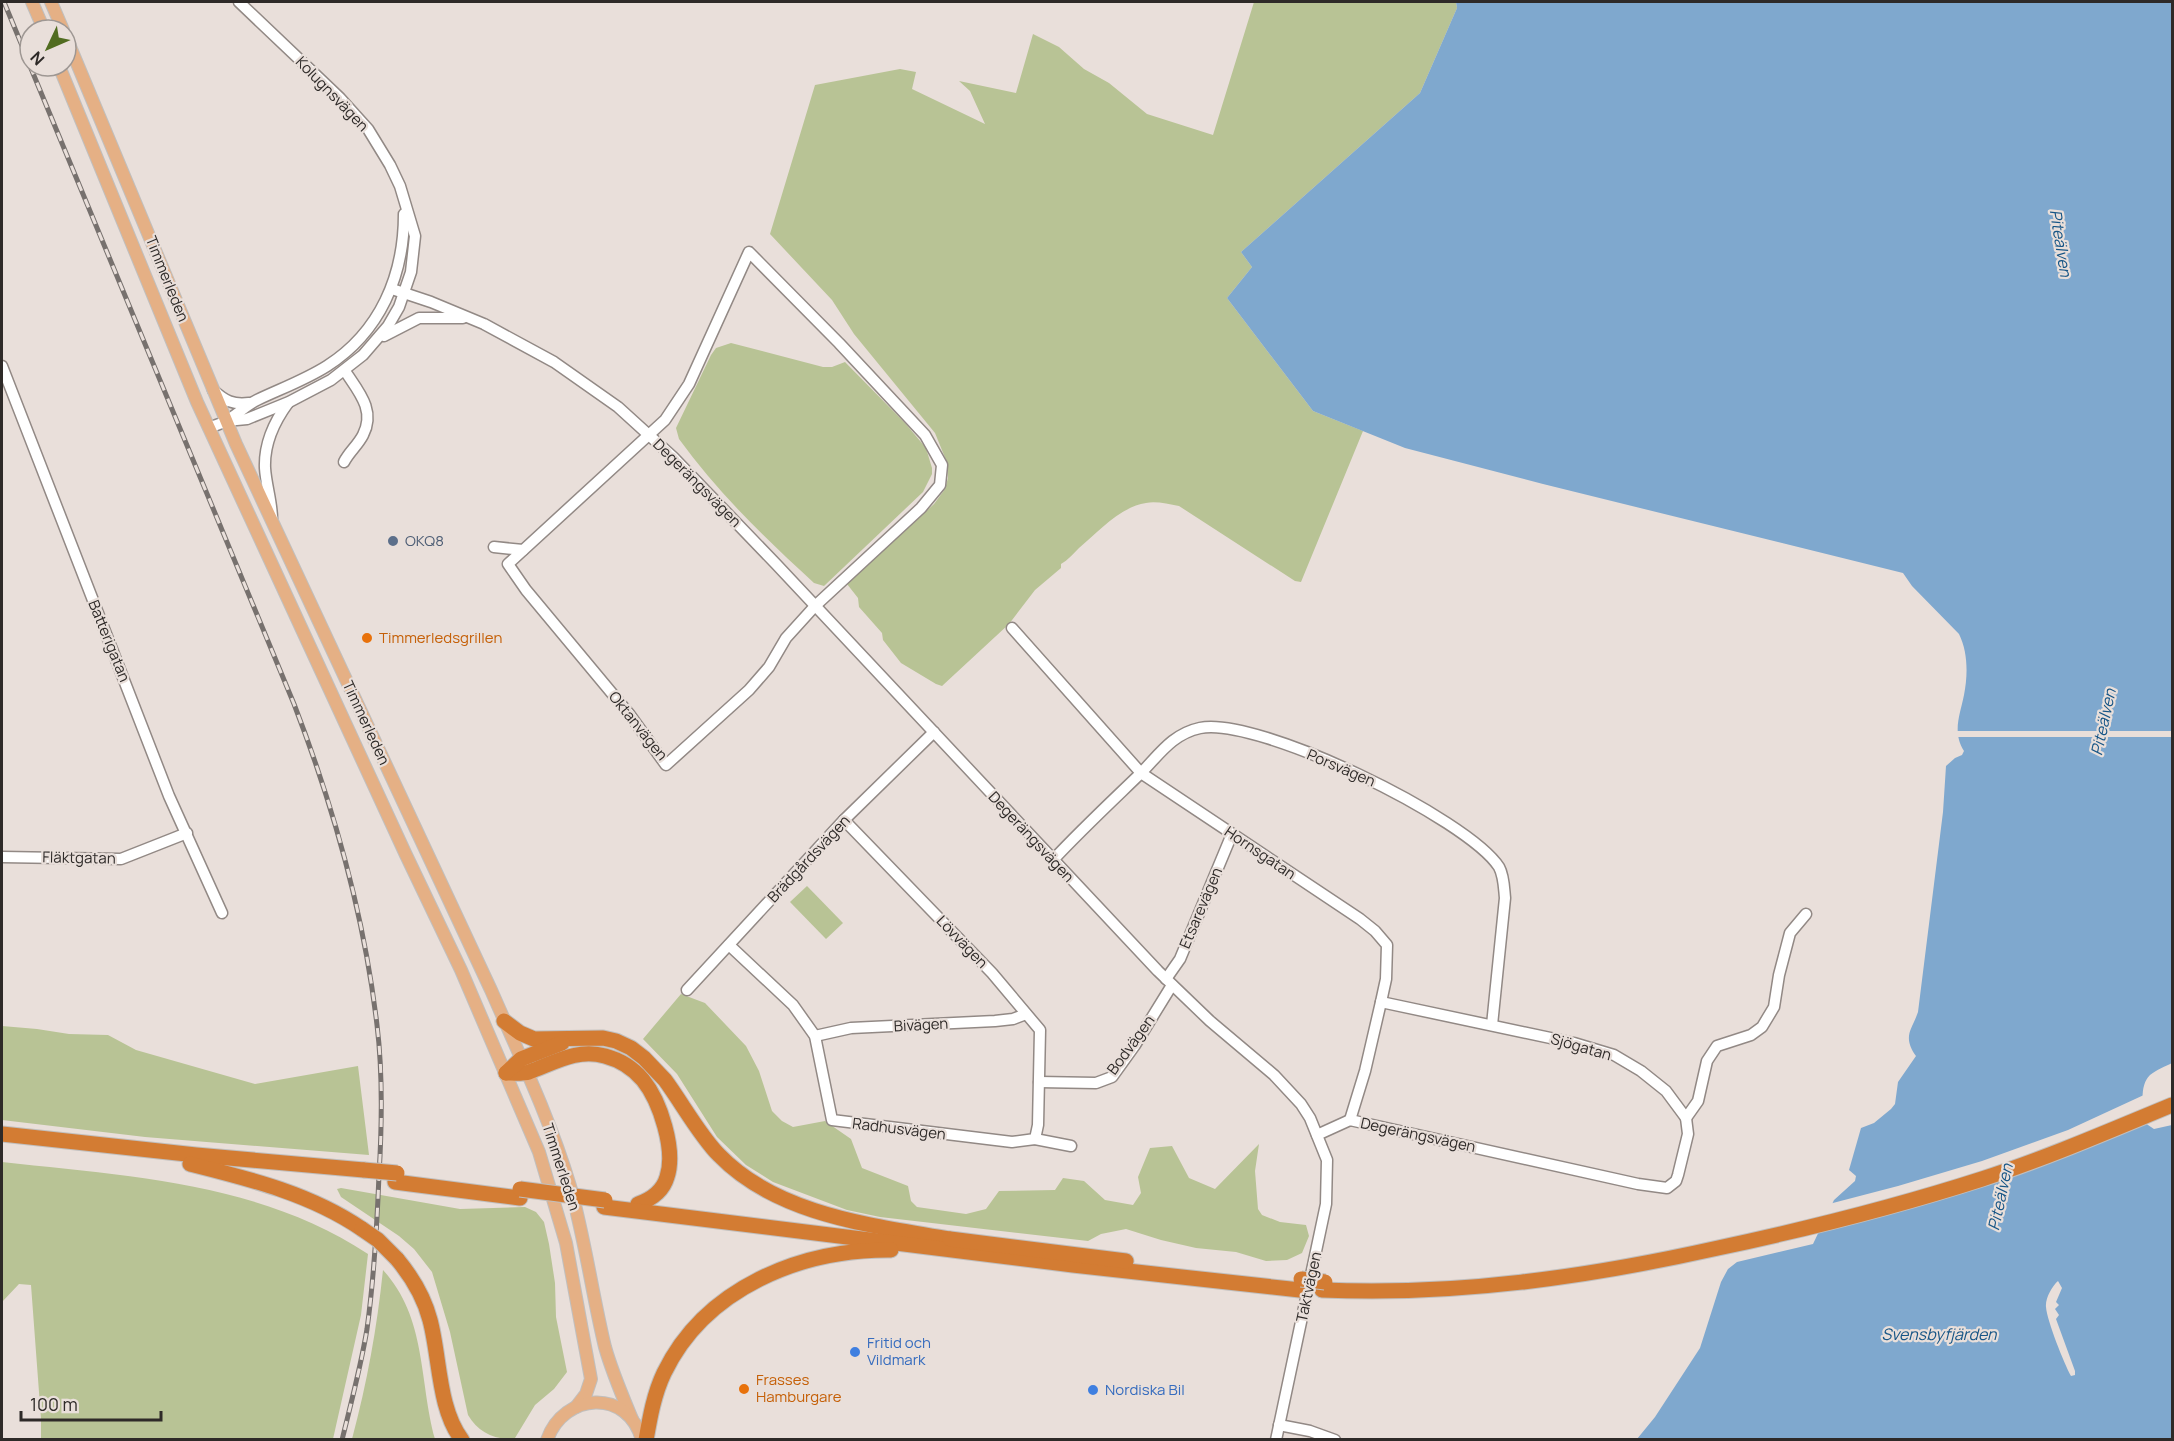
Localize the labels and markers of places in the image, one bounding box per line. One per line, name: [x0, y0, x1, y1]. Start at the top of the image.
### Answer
place label: OKQ8: [405, 530, 444, 551]
marker: OKQ8: [386, 534, 400, 548]
place label: Timmerledsgrillen: [379, 627, 502, 648]
marker: Timmerledsgrillen: [360, 631, 374, 645]
place label: Fritid och Vildmark: [867, 1332, 931, 1370]
marker: Fritid och Vildmark: [848, 1345, 862, 1359]
place label: Frasses Hamburgare: [756, 1369, 842, 1407]
place label: Nordiska Bil: [1105, 1379, 1185, 1400]
marker: Frasses Hamburgare: [737, 1382, 751, 1396]
marker: Nordiska Bil: [1086, 1383, 1100, 1397]

